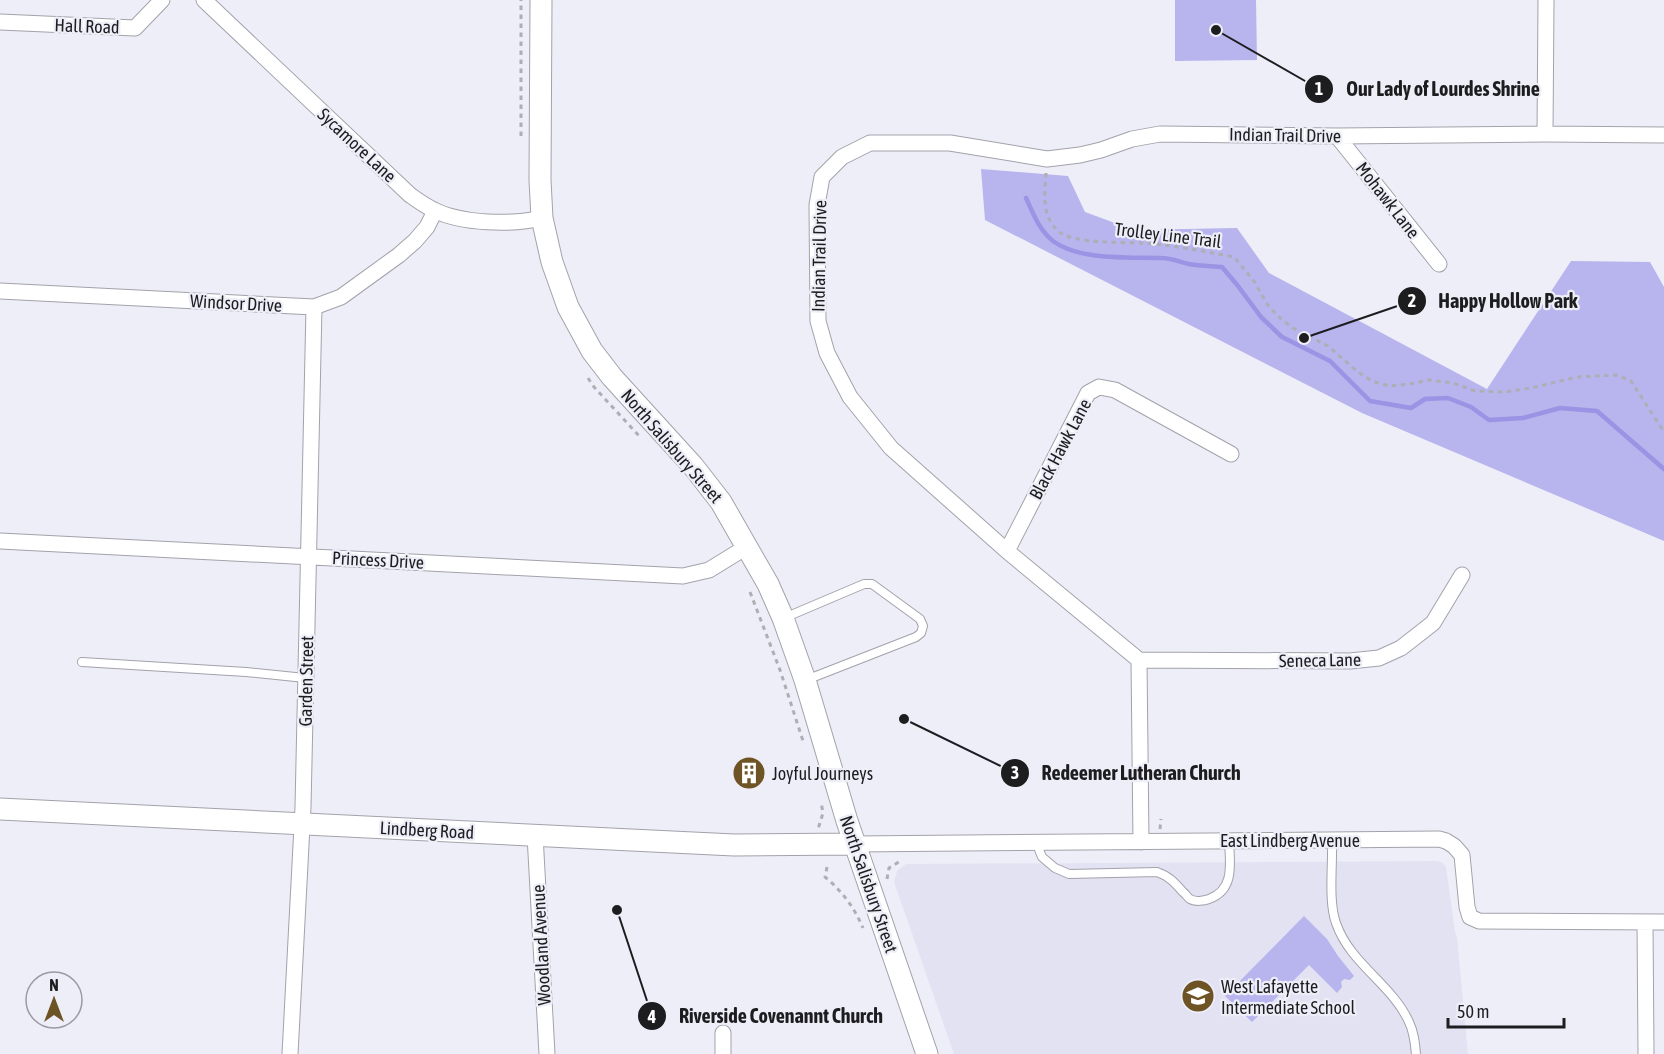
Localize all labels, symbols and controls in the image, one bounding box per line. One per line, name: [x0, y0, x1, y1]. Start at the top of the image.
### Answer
street label: Hall Road: [54, 14, 120, 38]
callout: Our Lady of Lourdes Shrine: [1304, 70, 1552, 108]
text: Our Lady of Lourdes Shrine: [1346, 77, 1540, 100]
text: 1: [1315, 78, 1323, 99]
street label: Sycamore Lane: [314, 103, 400, 187]
street label: Indian Trail Drive: [1229, 124, 1341, 146]
street label: Mohawk Lane: [1352, 158, 1424, 242]
street label: Indian Trail Drive: [808, 200, 830, 312]
street label: Trolley Line Trail: [1113, 218, 1223, 252]
callout: Happy Hollow Park: [1397, 282, 1590, 320]
text: Happy Hollow Park: [1438, 289, 1578, 312]
street label: Windsor Drive: [190, 290, 282, 316]
text: 2: [1408, 290, 1416, 311]
street label: North Salisbury Street: [617, 385, 727, 507]
street label: Black Hawk Lane: [1025, 395, 1095, 503]
street label: Princess Drive: [332, 547, 424, 573]
street label: Garden Street: [295, 636, 317, 726]
street label: Seneca Lane: [1279, 649, 1361, 671]
callout: Redeemer Lutheran Church: [1000, 754, 1253, 792]
building icon: Joyful Journeys: [731, 755, 767, 791]
text: Redeemer Lutheran Church: [1041, 761, 1241, 784]
text: 3: [1011, 762, 1019, 783]
place label: Joyful Journeys: [772, 763, 873, 784]
street label: North Salisbury Street: [836, 813, 902, 955]
street label: Lindberg Road: [379, 817, 475, 843]
street label: East Lindberg Avenue: [1220, 830, 1360, 851]
street label: Woodland Avenue: [527, 884, 555, 1006]
north arrow: [24, 970, 84, 1030]
text: N: [49, 976, 59, 994]
place label: West Lafayette Intermediate School: [1221, 976, 1355, 1018]
school or university icon: West Lafayette Intermediate School: [1180, 978, 1216, 1014]
scale bar: [1448, 991, 1564, 1029]
callout: Riverside Covenannt Church: [637, 997, 895, 1035]
text: 50 m: [1457, 1001, 1489, 1022]
text: Riverside Covenannt Church: [679, 1004, 883, 1027]
text: 4: [647, 1006, 656, 1027]

